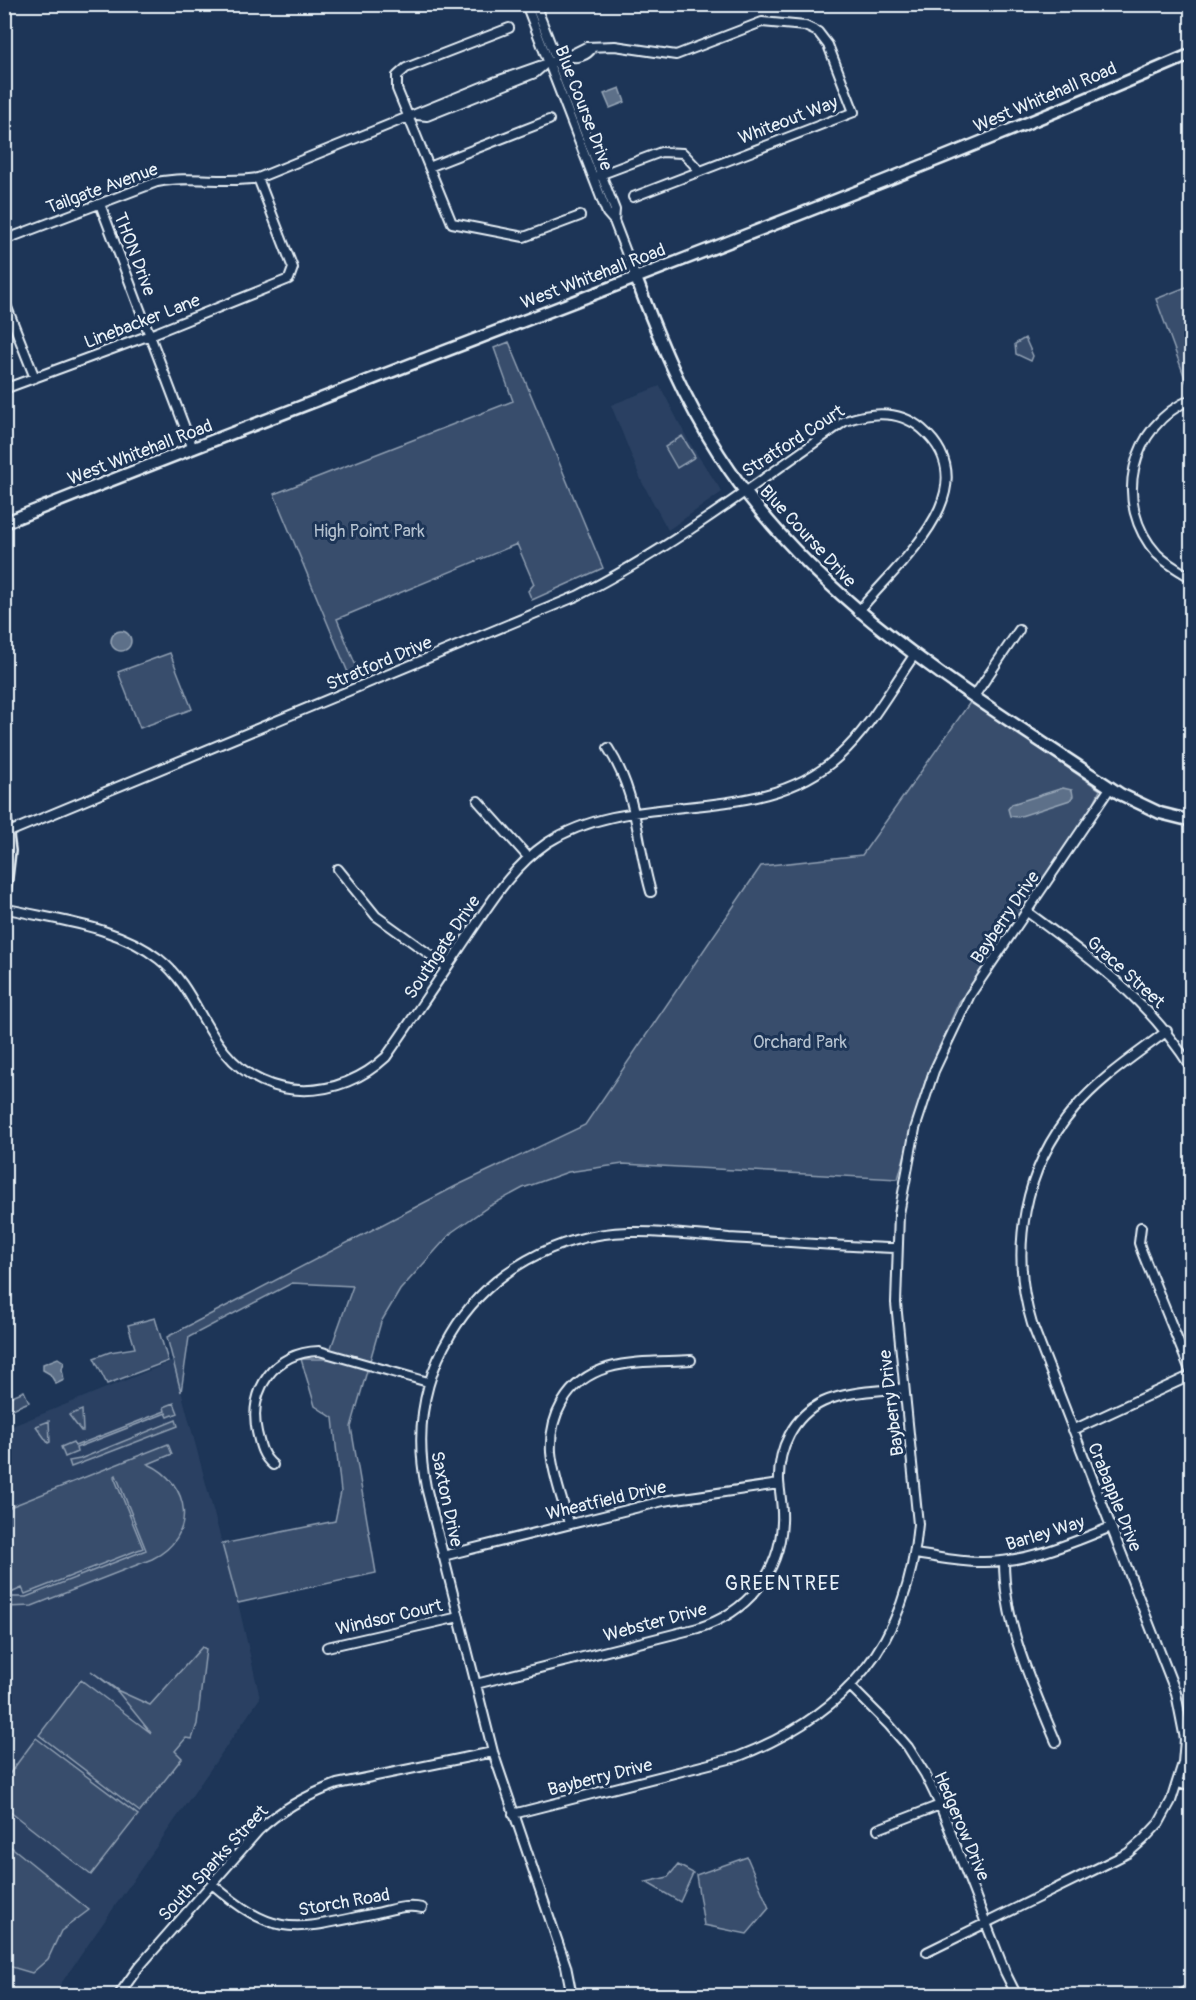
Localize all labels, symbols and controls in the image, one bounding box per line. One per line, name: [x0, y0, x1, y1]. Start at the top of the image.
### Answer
street label: Blue Course Drive: [549, 43, 618, 174]
street label: West Whitehall Road: [970, 57, 1120, 138]
street label: Whiteout Way: [735, 91, 841, 150]
street label: Tailgate Avenue: [43, 158, 161, 219]
street label: THON Drive: [108, 209, 161, 299]
street label: West Whitehall Road: [517, 238, 669, 315]
street label: Linebacker Lane: [81, 289, 204, 354]
street label: Stratford Court: [738, 399, 849, 483]
street label: West Whitehall Road: [64, 414, 216, 491]
street label: Blue Course Drive: [754, 480, 861, 592]
park label: High Point Park: [313, 520, 425, 543]
street label: Stratford Drive: [323, 631, 436, 696]
street label: Bayberry Drive: [966, 866, 1045, 968]
street label: Southgate Drive: [399, 891, 486, 1004]
street label: Grace Street: [1082, 931, 1170, 1014]
park label: Orchard Park: [753, 1031, 848, 1054]
street label: Bayberry Drive: [874, 1348, 909, 1457]
street label: Crabapple Drive: [1082, 1439, 1147, 1555]
street label: Saxton Drive: [425, 1449, 468, 1549]
street label: Wheatfield Drive: [544, 1475, 669, 1525]
street label: Barley Way: [1003, 1511, 1088, 1556]
district label: GREENTREE: [725, 1571, 841, 1596]
street label: Windsor Court: [333, 1594, 445, 1641]
street label: Webster Drive: [601, 1598, 709, 1647]
street label: Bayberry Drive: [546, 1753, 655, 1802]
street label: Hedgerow Drive: [928, 1768, 995, 1884]
street label: South Sparks Street: [154, 1800, 274, 1926]
street label: Storch Road: [296, 1883, 392, 1922]

